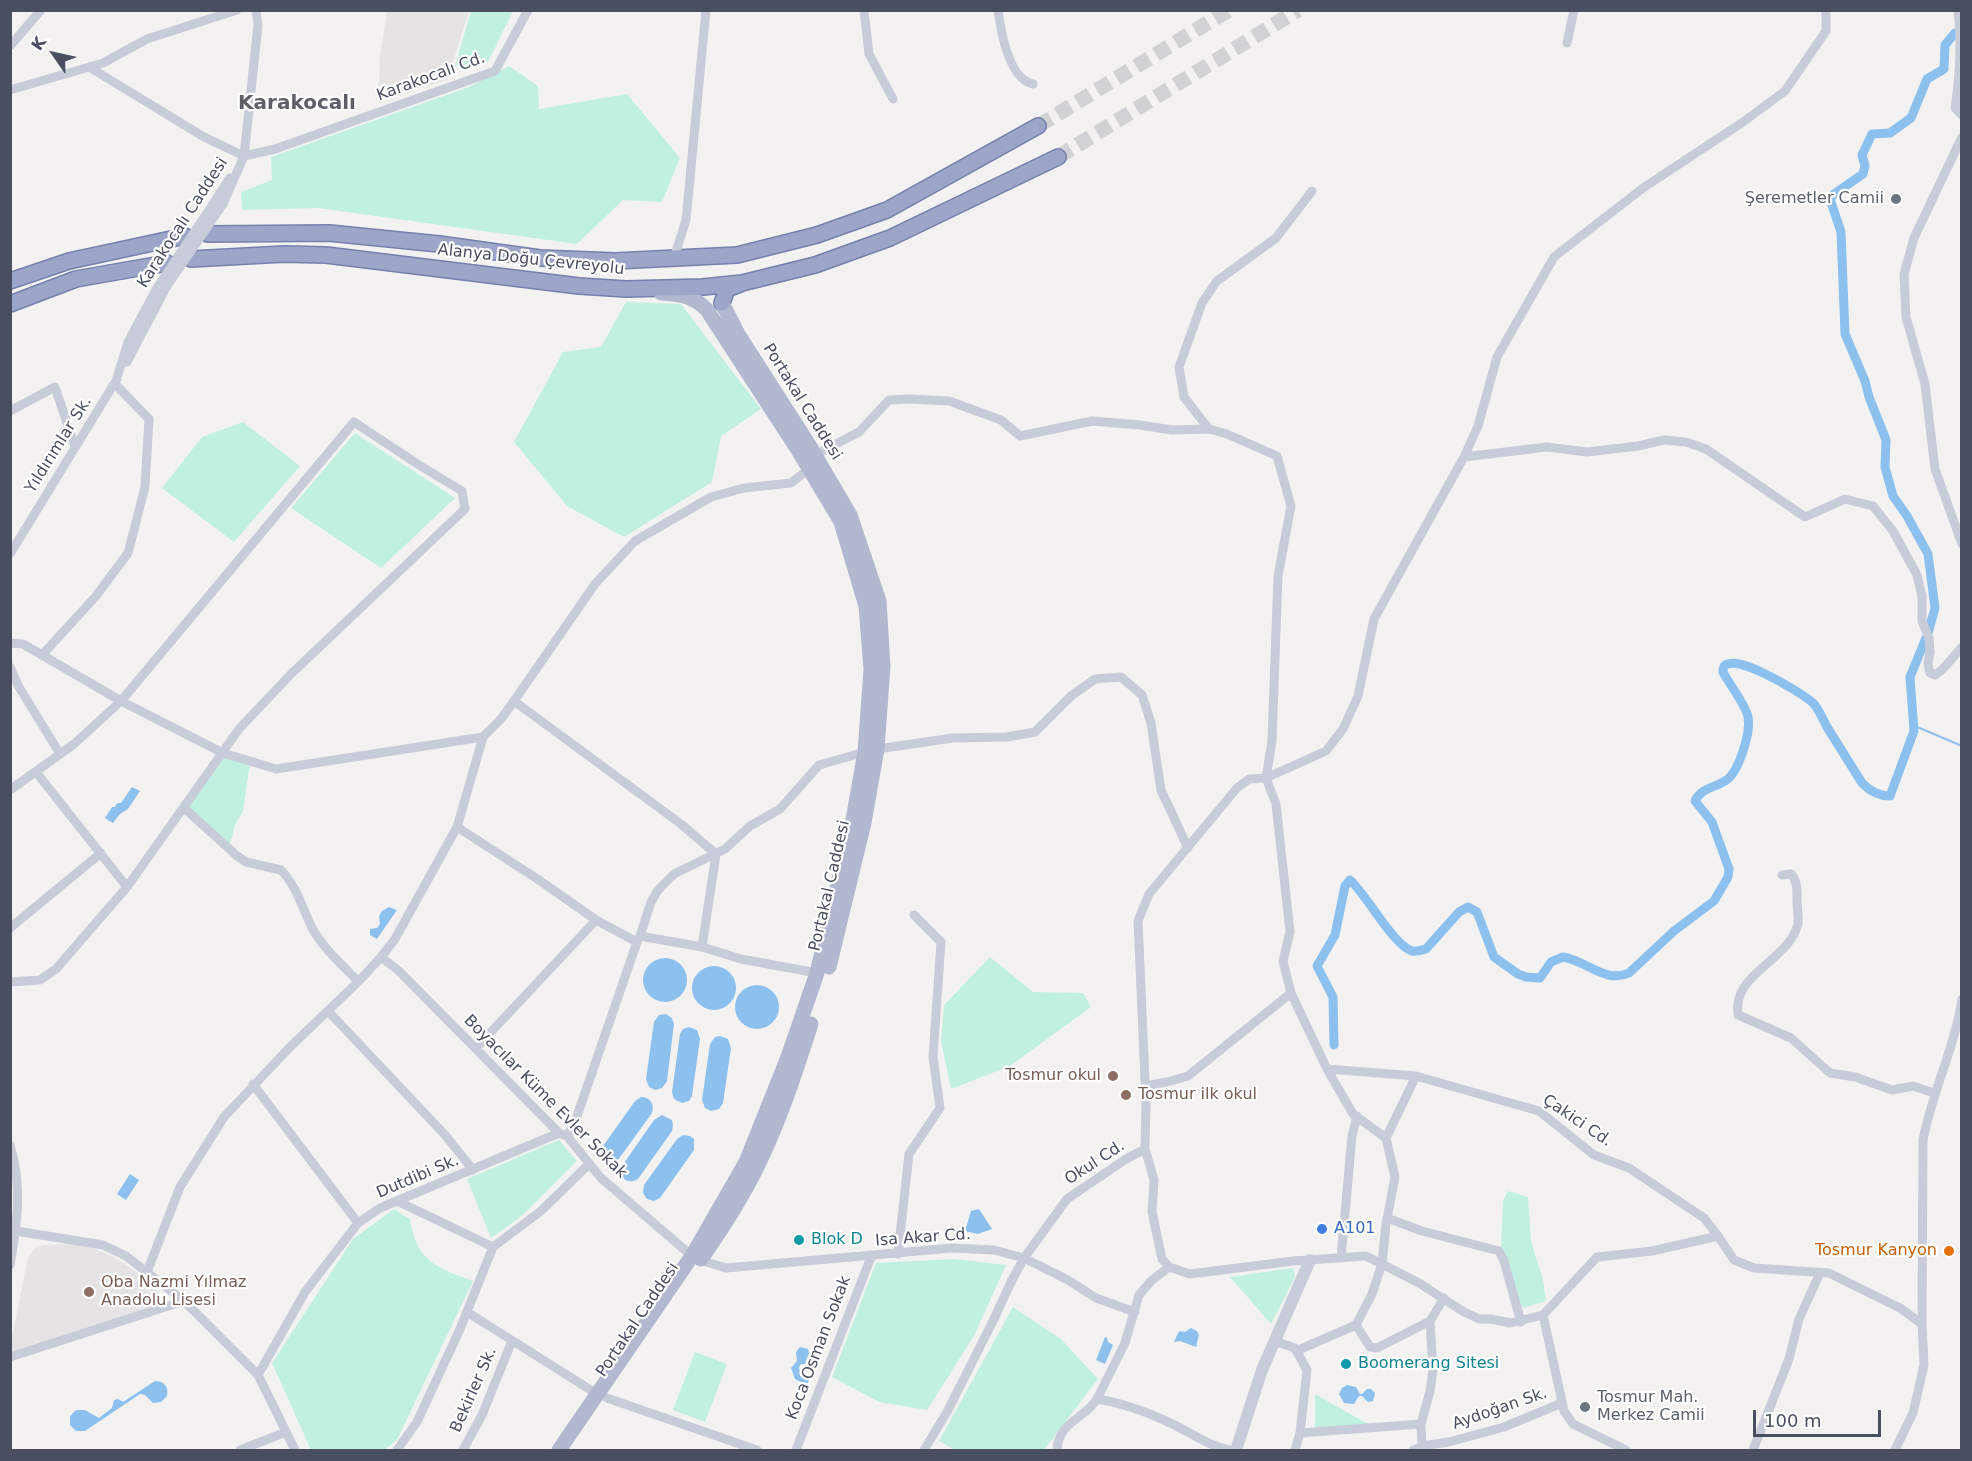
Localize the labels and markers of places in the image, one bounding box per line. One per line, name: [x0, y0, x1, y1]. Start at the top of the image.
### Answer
place label: Şeremetler Camii: [1745, 189, 1884, 209]
marker: Şeremetler Camii: [1889, 192, 1903, 206]
place label: Tosmur okul: [1005, 1066, 1101, 1086]
marker: Tosmur okul: [1106, 1069, 1120, 1083]
place label: Tosmur ilk okul: [1138, 1085, 1257, 1105]
marker: Tosmur ilk okul: [1119, 1088, 1133, 1102]
place label: A101: [1334, 1219, 1375, 1239]
marker: A101: [1315, 1222, 1329, 1236]
place label: Blok D: [811, 1230, 863, 1250]
marker: Blok D: [792, 1233, 806, 1247]
place label: Tosmur Kanyon: [1815, 1241, 1937, 1261]
marker: Tosmur Kanyon: [1942, 1244, 1956, 1258]
place label: Oba Nazmi Yılmaz Anadolu Lisesi: [101, 1273, 246, 1311]
marker: Oba Nazmi Yılmaz Anadolu Lisesi: [82, 1285, 96, 1299]
place label: Boomerang Sitesi: [1358, 1354, 1499, 1374]
marker: Boomerang Sitesi: [1339, 1357, 1353, 1371]
place label: Tosmur Mah. Merkez Camii: [1597, 1388, 1705, 1426]
marker: Tosmur Mah. Merkez Camii: [1578, 1400, 1592, 1414]

